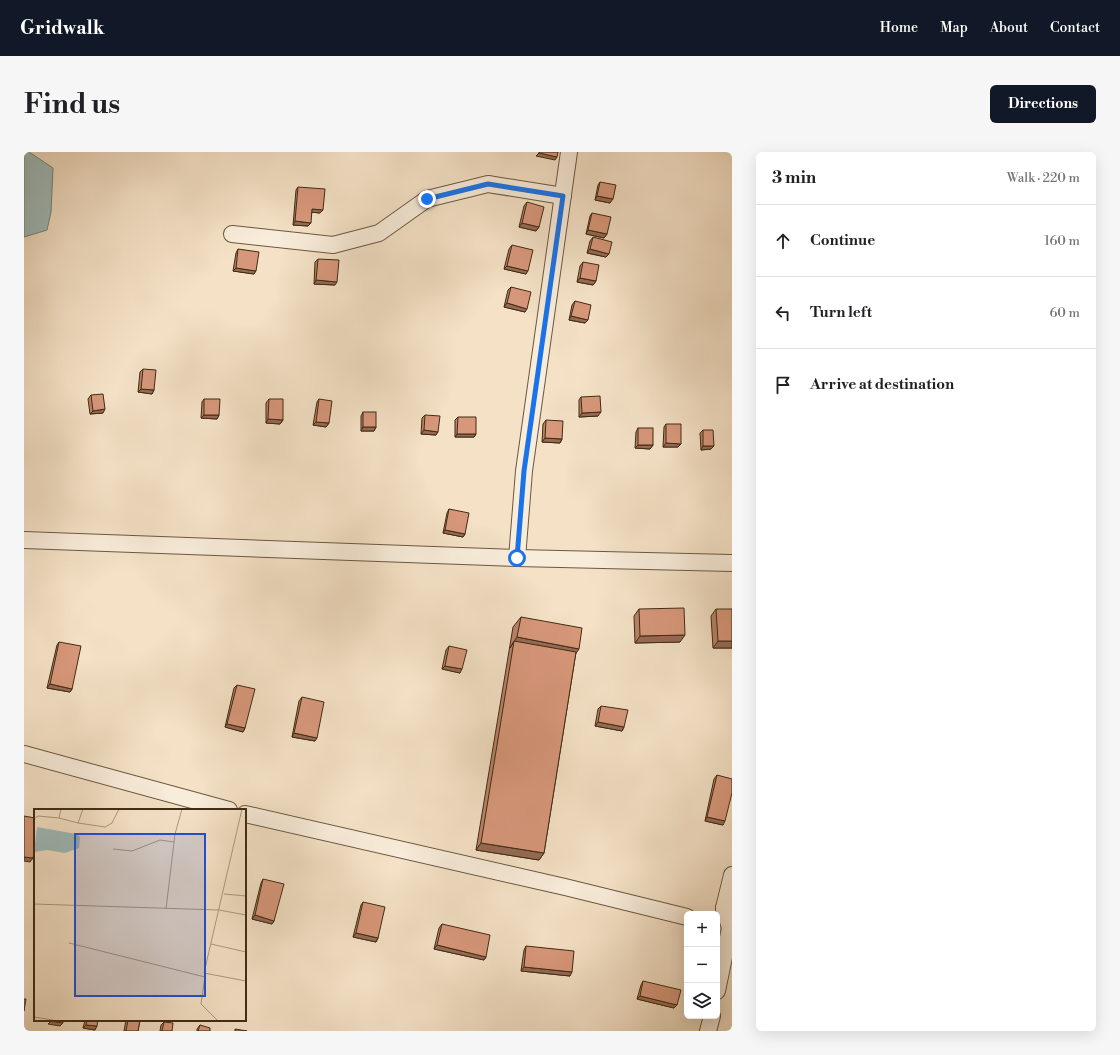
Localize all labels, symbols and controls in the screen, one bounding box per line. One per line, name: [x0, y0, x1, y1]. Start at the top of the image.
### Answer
text: Gridwalk: [20, 16, 104, 40]
text: Home: [880, 19, 918, 37]
text: Map: [940, 19, 968, 37]
text: About: [990, 19, 1028, 37]
text: Contact: [1050, 19, 1100, 37]
button: Directions: [990, 85, 1096, 123]
text: Find us: [24, 87, 120, 122]
text: 3 min: [772, 167, 816, 189]
text: Walk · 220 m: [1007, 170, 1080, 186]
route end: [418, 190, 436, 208]
icon: ahead: [772, 230, 794, 252]
text: Continue: [810, 231, 875, 250]
text: 160 m: [1044, 233, 1080, 249]
icon: left: [772, 302, 794, 324]
text: Turn left: [810, 303, 872, 322]
text: 60 m: [1049, 305, 1080, 321]
icon: arrive: [772, 374, 794, 396]
text: Arrive at destination: [810, 375, 954, 394]
route start: [508, 549, 526, 567]
inset map: [34, 809, 246, 1021]
map controls: [684, 911, 720, 1019]
button: +: [684, 911, 720, 947]
button: −: [684, 947, 720, 983]
button: layers: [684, 983, 720, 1019]

